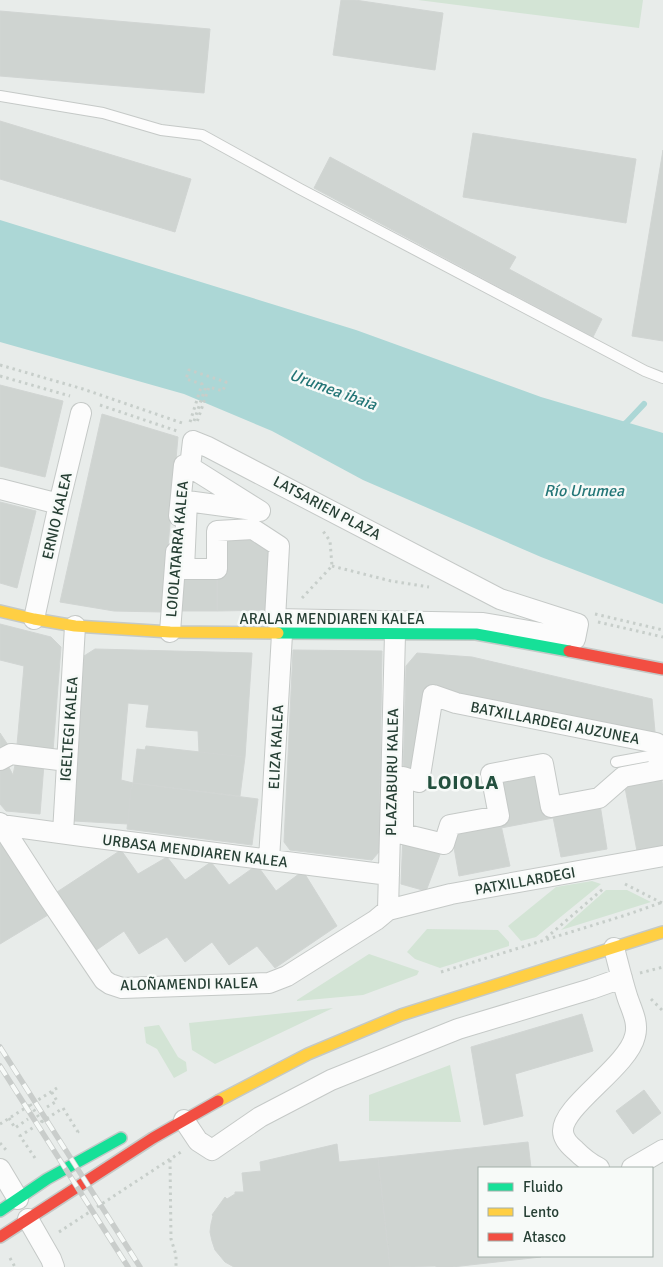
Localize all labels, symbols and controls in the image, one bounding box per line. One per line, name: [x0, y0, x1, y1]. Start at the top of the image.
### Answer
water label: Urumea ibaia: [287, 365, 380, 415]
street label: ERNIO KALEA: [38, 471, 76, 561]
street label: LATSARIEN PLAZA: [270, 472, 384, 544]
street label: LOIOLATARRA KALEA: [162, 480, 192, 618]
water label: Río Urumea: [544, 481, 625, 501]
street label: ARALAR MENDIAREN KALEA: [239, 610, 425, 628]
street label: IGELTEGI KALEA: [56, 676, 82, 782]
street label: BATXILLARDEGI AUZUNEA: [469, 698, 641, 748]
street label: ELIZA KALEA: [265, 704, 287, 790]
street label: PLAZABURU KALEA: [382, 708, 402, 836]
district label: LOIOLA: [427, 770, 499, 795]
street label: URBASA MENDIAREN KALEA: [101, 831, 289, 871]
street label: PATXILLARDEGI: [473, 863, 577, 899]
street label: ALOÑAMENDI KALEA: [120, 973, 258, 994]
legend: [478, 1167, 653, 1257]
text: Fluido: [523, 1178, 563, 1196]
text: Lento: [523, 1203, 559, 1221]
text: Atasco: [523, 1228, 566, 1246]

